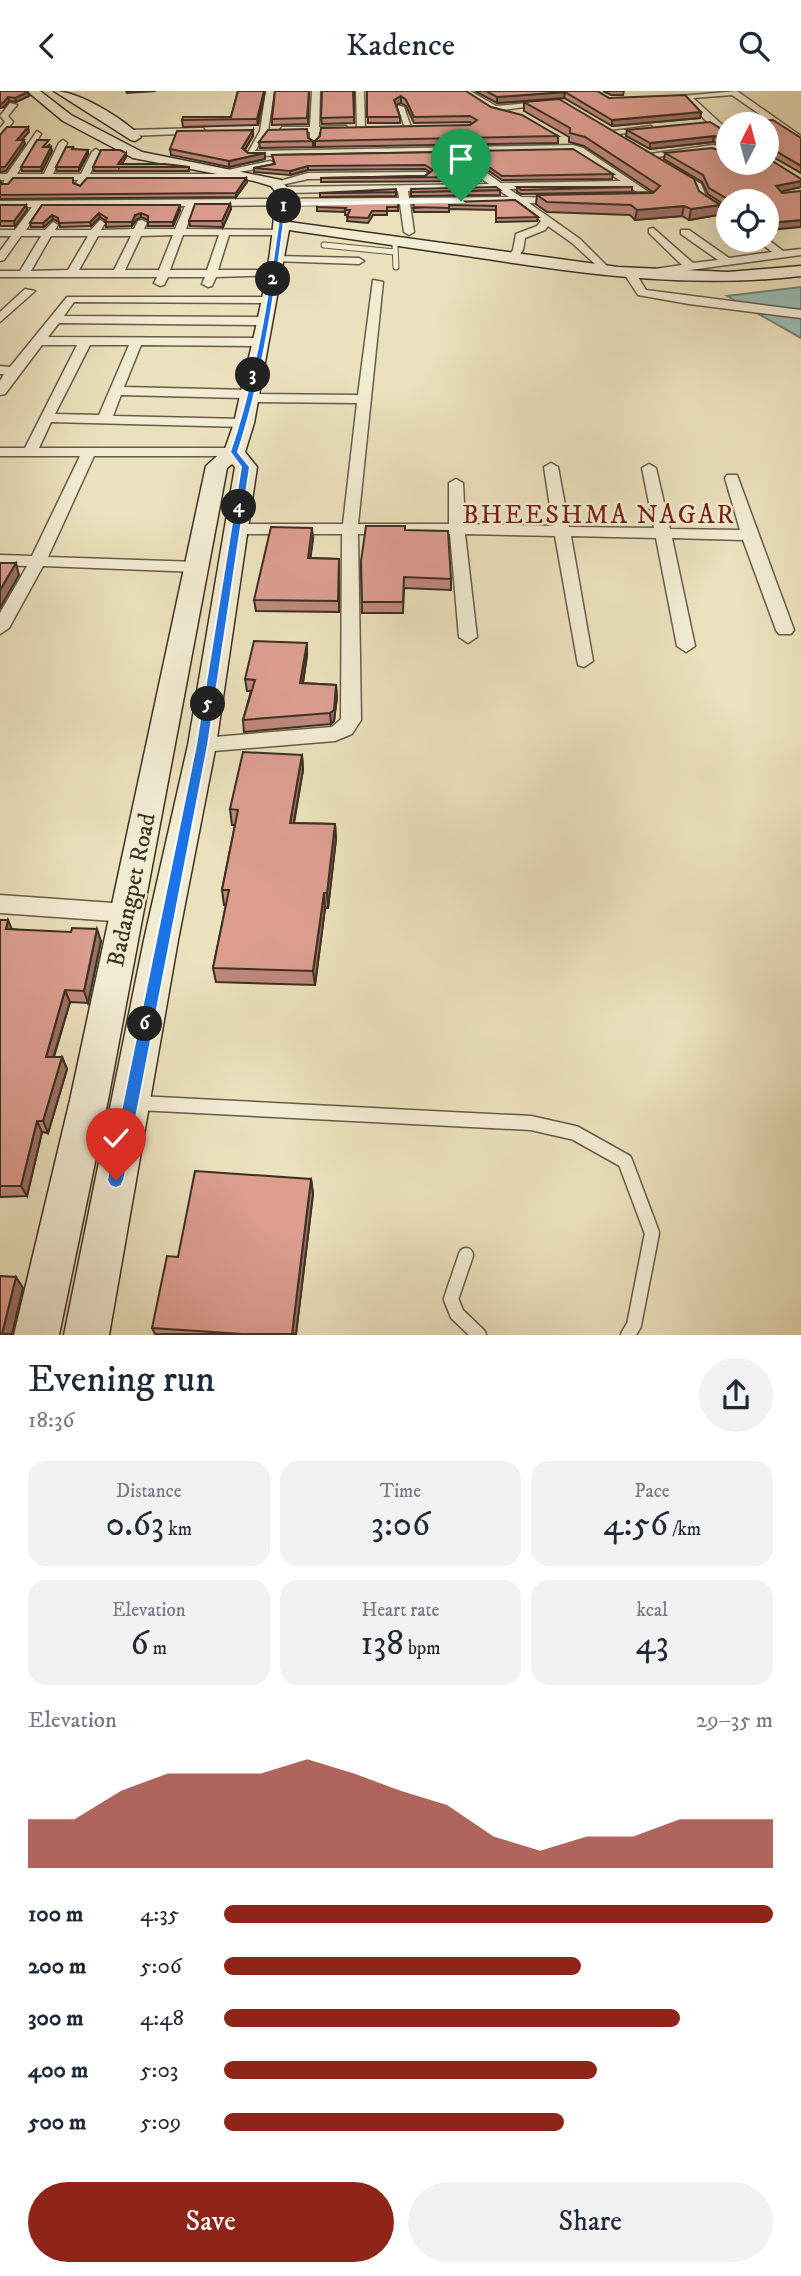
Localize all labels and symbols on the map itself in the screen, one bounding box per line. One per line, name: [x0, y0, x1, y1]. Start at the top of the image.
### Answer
north arrow: [716, 112, 779, 175]
pin: [431, 129, 491, 201]
pin: 1: [266, 188, 302, 223]
pin: 2: [256, 261, 290, 297]
pin: 3: [236, 357, 270, 393]
pin: 4: [222, 489, 256, 525]
district label: BHEESHMA NAGAR: [462, 499, 736, 532]
pin: 5: [190, 687, 226, 721]
street label: Badangpet Road: [101, 810, 163, 970]
pin: 6: [128, 1007, 162, 1041]
pin: [86, 1108, 146, 1180]

